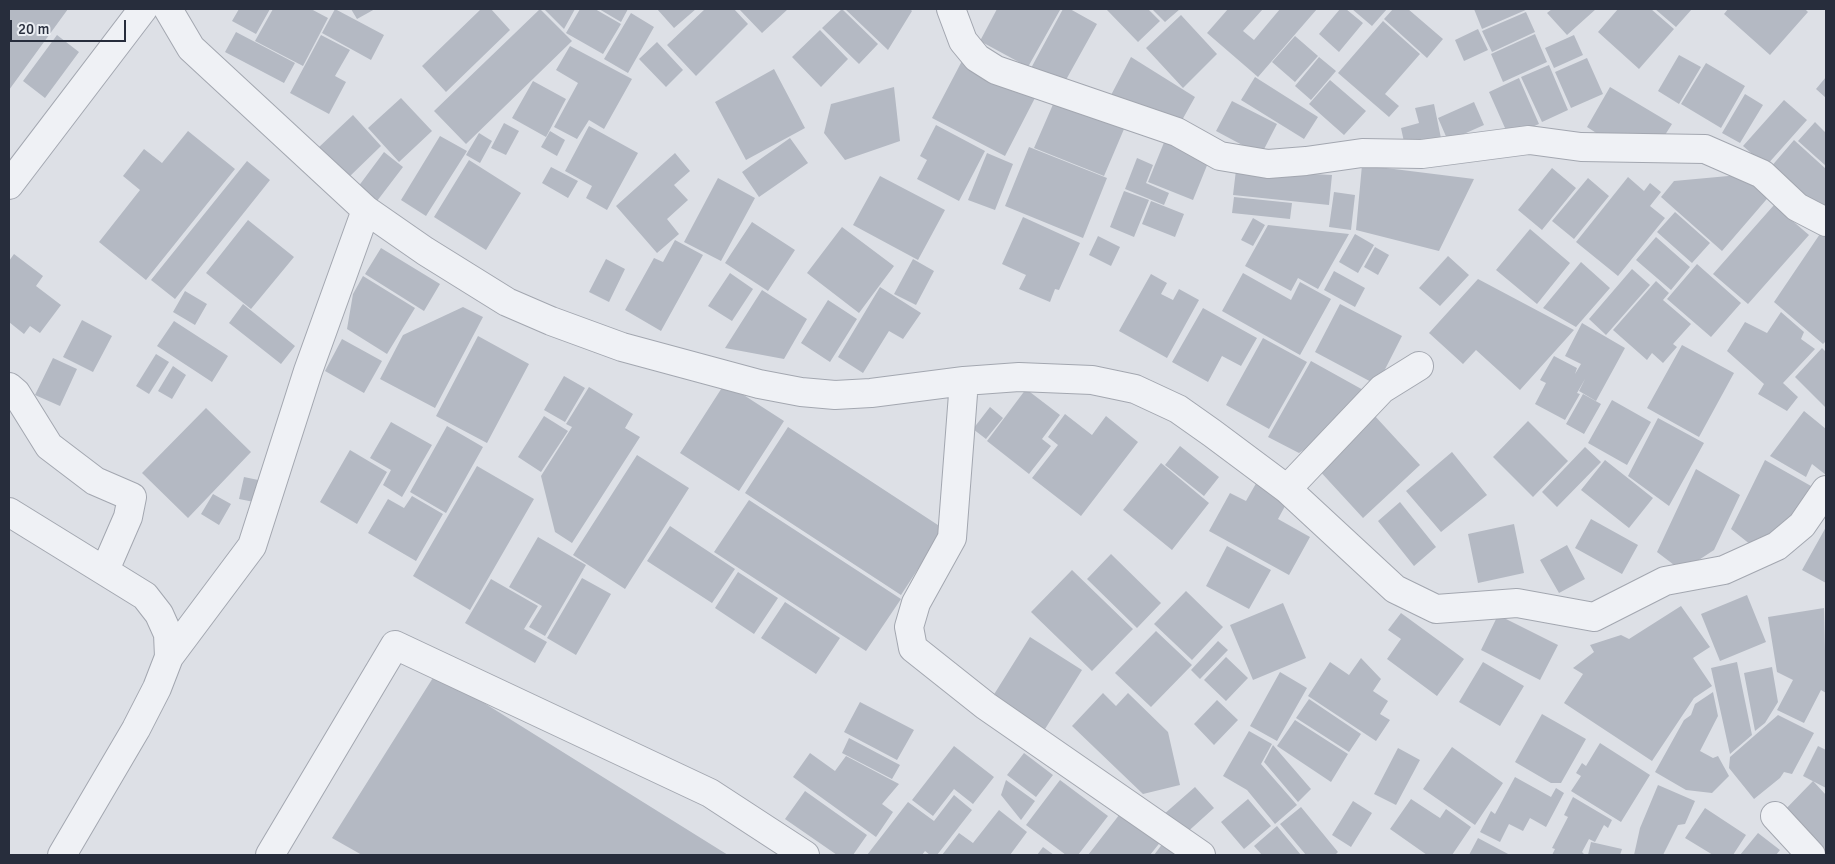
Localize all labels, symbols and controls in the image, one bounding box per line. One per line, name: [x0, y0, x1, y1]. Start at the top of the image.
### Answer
scale bar: [12, 10, 129, 42]
text: 20 m: [18, 20, 49, 38]

